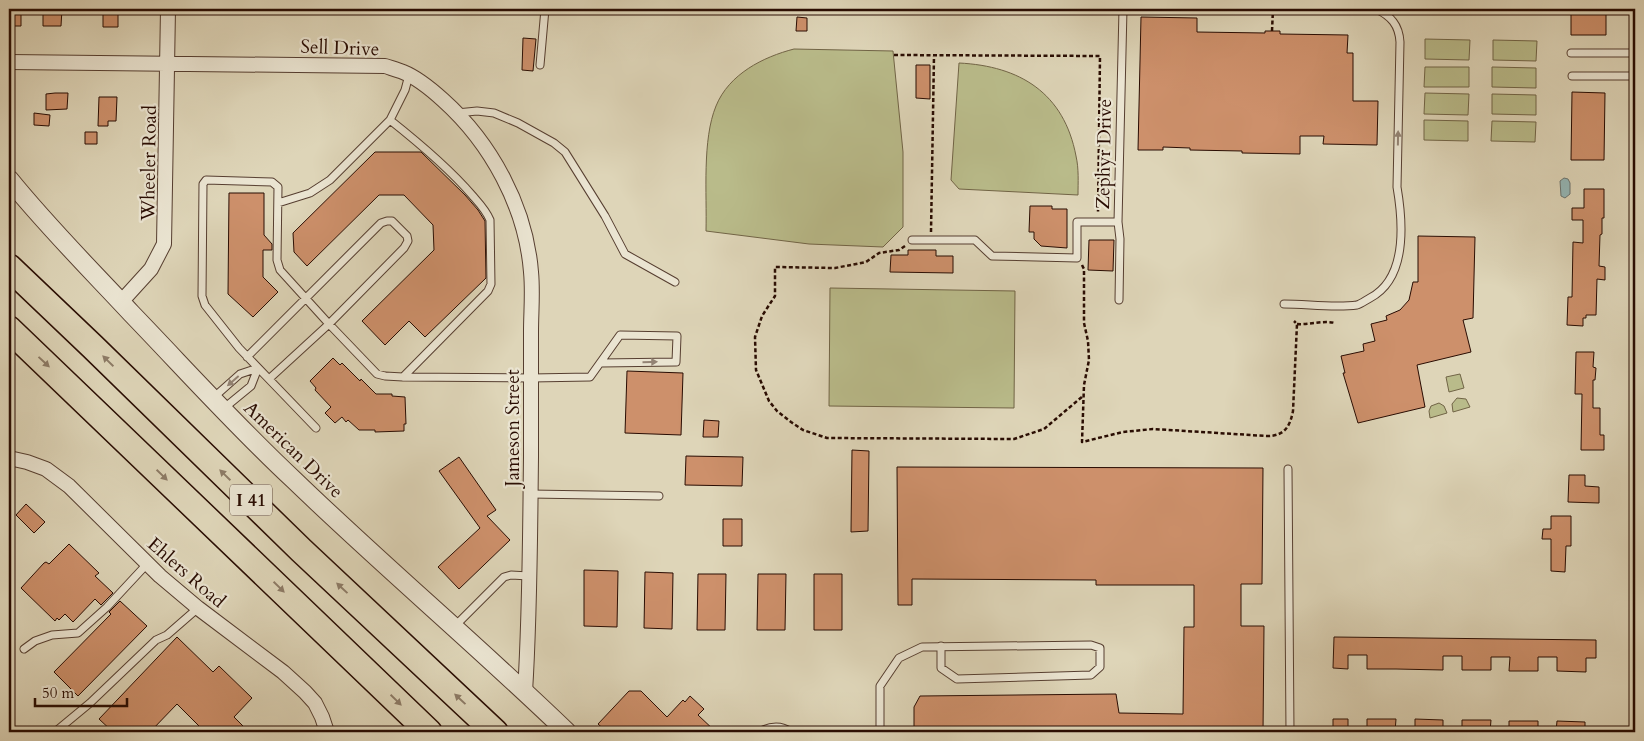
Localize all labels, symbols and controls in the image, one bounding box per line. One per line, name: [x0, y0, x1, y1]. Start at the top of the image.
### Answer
street label: Sell Drive: [300, 34, 380, 62]
street label: Zephyr Drive: [1090, 98, 1118, 210]
street label: Wheeler Road: [135, 105, 163, 222]
one-way arrow: [1395, 130, 1403, 146]
one-way arrow: [103, 355, 115, 367]
one-way arrow: [38, 356, 50, 368]
one-way arrow: [642, 358, 658, 366]
street label: Jameson Street: [500, 369, 526, 490]
one-way arrow: [226, 375, 239, 386]
street label: American Drive: [238, 395, 349, 504]
one-way arrow: [155, 468, 167, 480]
one-way arrow: [219, 469, 231, 481]
road number: I 41: [230, 484, 272, 516]
street label: Ehlers Road: [142, 532, 231, 614]
one-way arrow: [272, 581, 284, 593]
one-way arrow: [336, 582, 348, 594]
scale bar: [35, 676, 128, 708]
text: 50 m: [42, 683, 74, 703]
one-way arrow: [454, 693, 466, 705]
one-way arrow: [389, 694, 401, 706]

